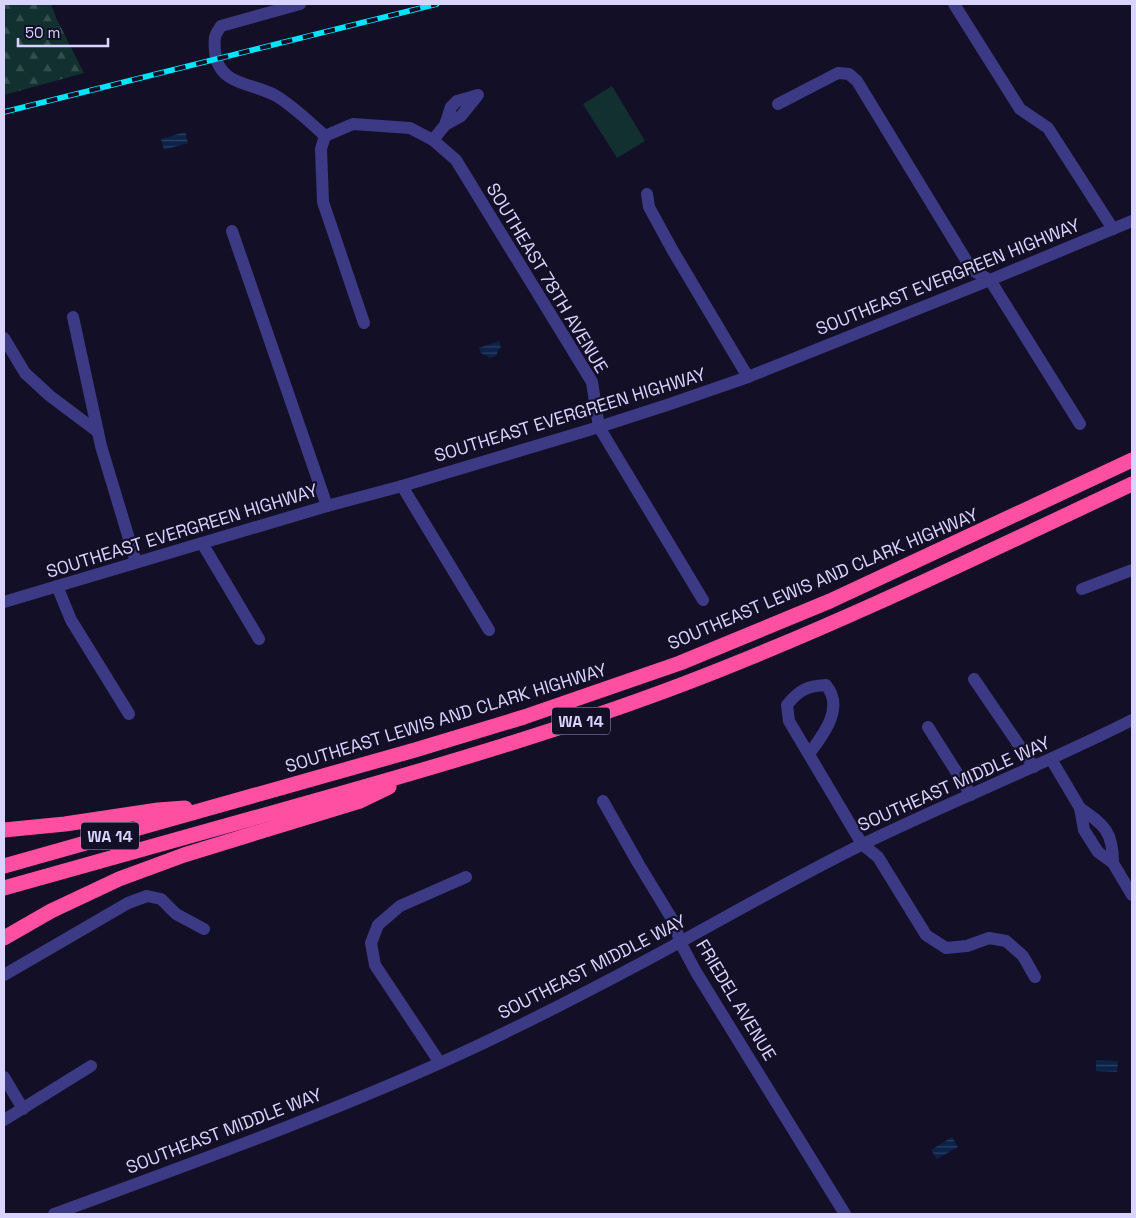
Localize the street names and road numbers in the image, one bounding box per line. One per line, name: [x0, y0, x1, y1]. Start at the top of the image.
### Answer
street label: SOUTHEAST 78TH AVENUE: [481, 178, 613, 377]
street label: SOUTHEAST EVERGREEN HIGHWAY: [812, 213, 1083, 340]
street label: SOUTHEAST EVERGREEN HIGHWAY: [431, 362, 709, 467]
street label: SOUTHEAST EVERGREEN HIGHWAY: [43, 478, 321, 583]
street label: SOUTHEAST LEWIS AND CLARK HIGHWAY: [664, 502, 982, 655]
street label: SOUTHEAST LEWIS AND CLARK HIGHWAY: [282, 658, 610, 778]
road number: WA 14: [552, 708, 610, 734]
street label: SOUTHEAST MIDDLE WAY: [854, 731, 1054, 836]
road number: WA 14: [81, 822, 139, 849]
street label: SOUTHEAST MIDDLE WAY: [494, 909, 690, 1024]
street label: FRIEDEL AVENUE: [691, 935, 782, 1064]
street label: SOUTHEAST MIDDLE WAY: [123, 1082, 325, 1179]

